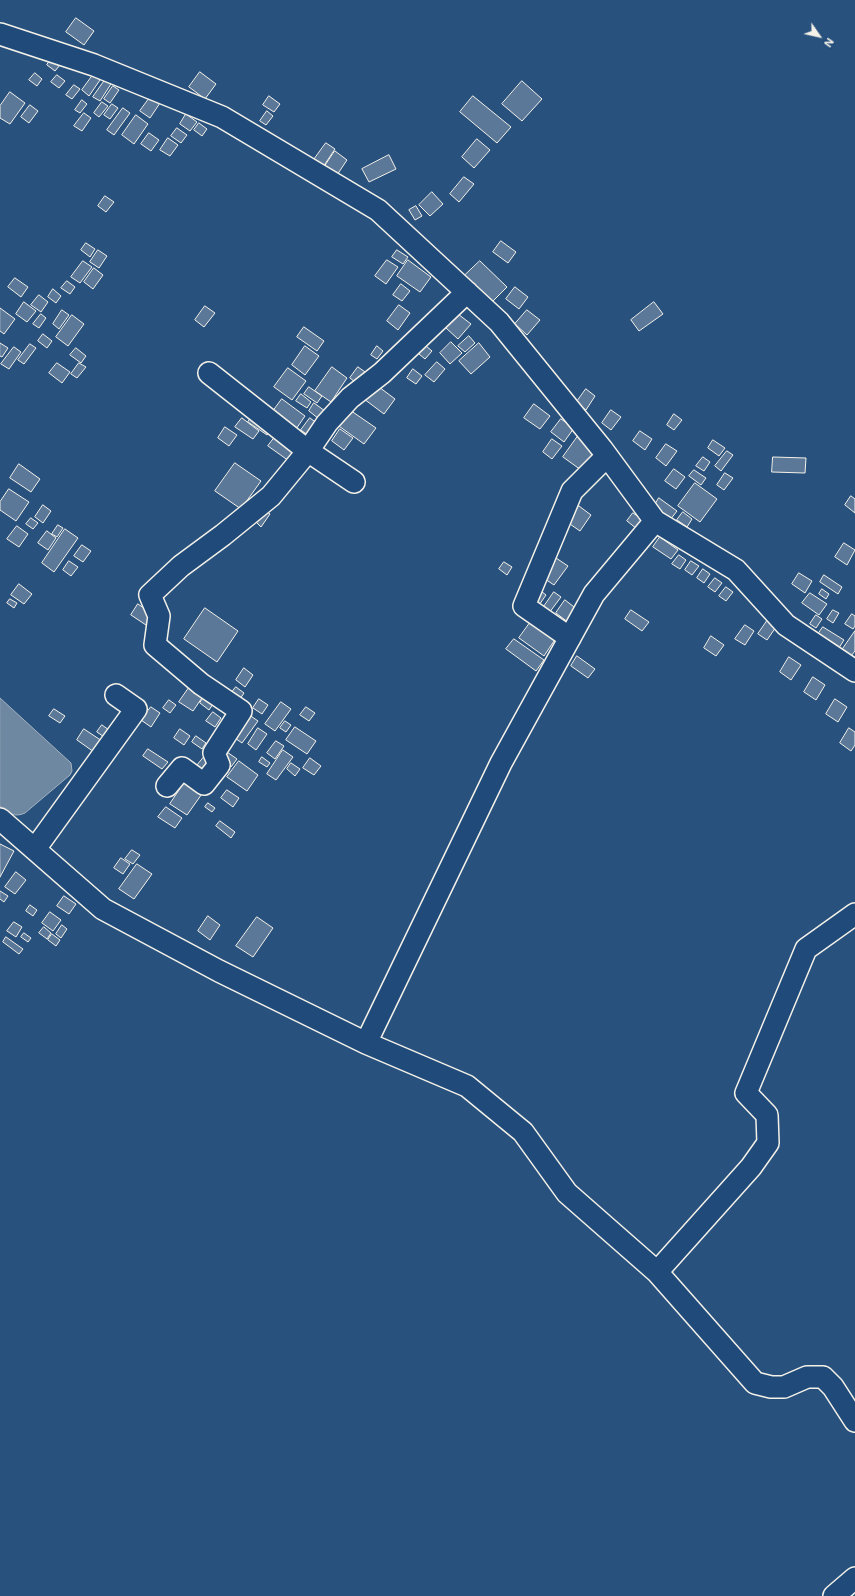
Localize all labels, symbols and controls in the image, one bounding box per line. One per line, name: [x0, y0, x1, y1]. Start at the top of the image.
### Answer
north arrow: [799, 16, 839, 56]
text: N: [821, 35, 838, 51]

